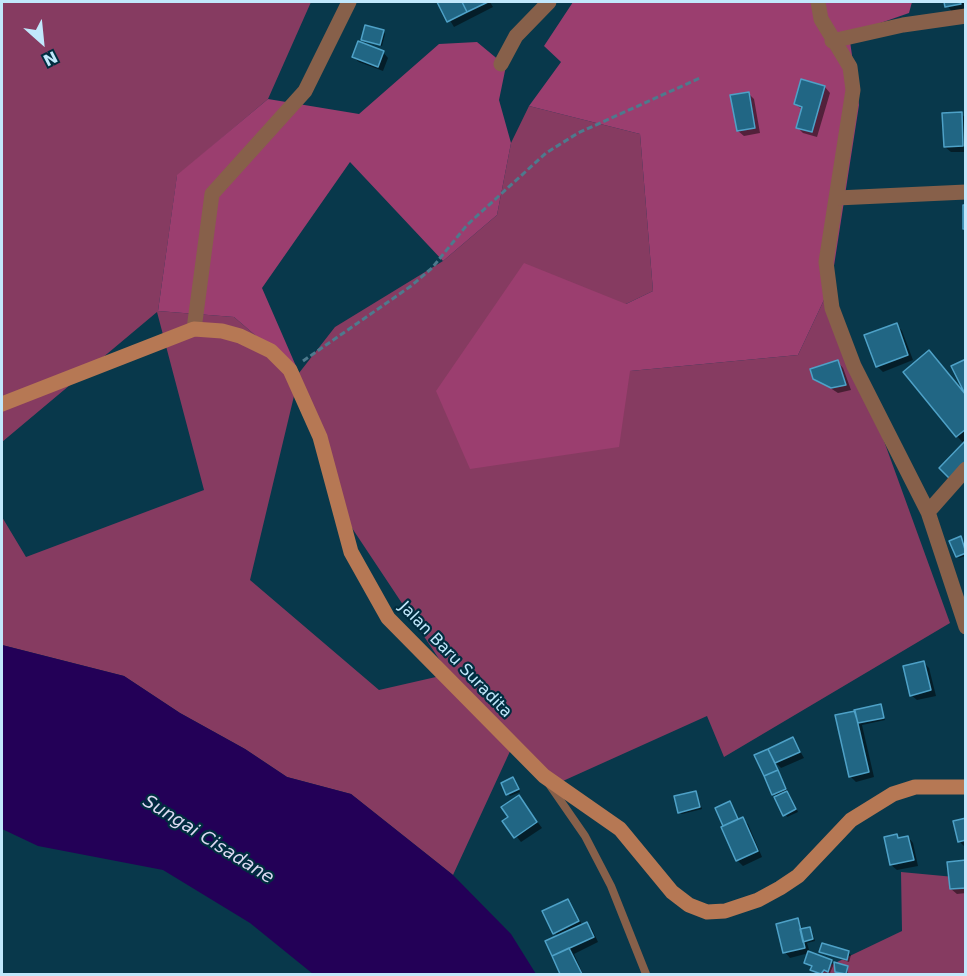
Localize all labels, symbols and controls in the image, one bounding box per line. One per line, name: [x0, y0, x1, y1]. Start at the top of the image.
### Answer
north arrow: [12, 12, 72, 72]
text: N: [40, 47, 61, 70]
street label: Jalan Baru Suradita: [395, 598, 515, 722]
water label: Sungai Cisadane: [139, 791, 277, 889]

